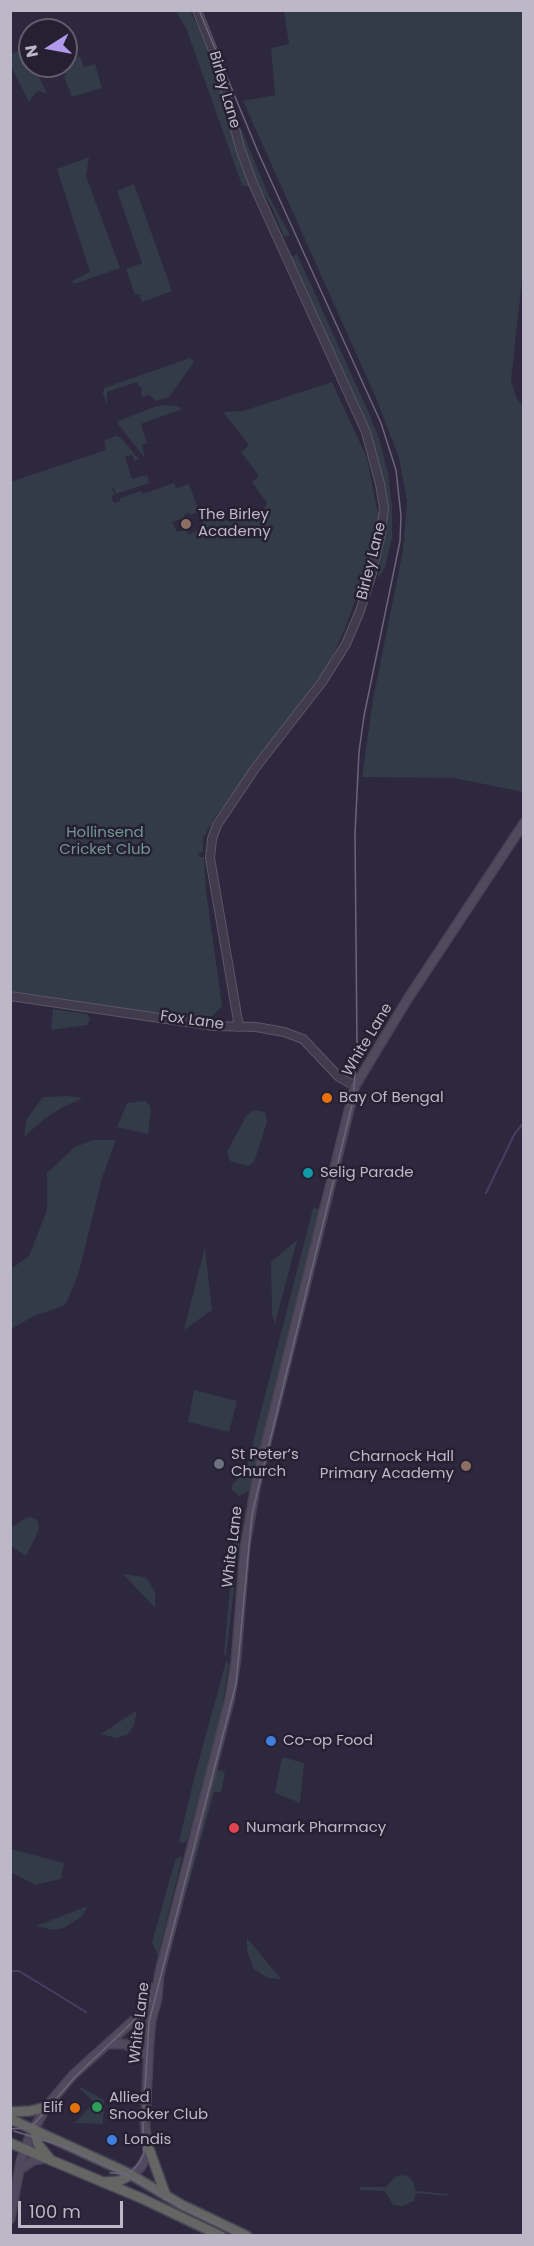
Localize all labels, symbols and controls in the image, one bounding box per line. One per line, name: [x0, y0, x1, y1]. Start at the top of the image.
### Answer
north arrow: [18, 18, 78, 78]
text: N: [19, 43, 44, 59]
street label: Birley Lane: [204, 49, 244, 131]
place label: The Birley Academy: [198, 506, 271, 541]
marker: The Birley Academy: [179, 517, 193, 531]
street label: Birley Lane: [354, 520, 390, 602]
park label: Hollinsend Cricket Club: [59, 824, 151, 859]
street label: White Lane: [339, 1000, 397, 1080]
street label: Fox Lane: [159, 1008, 225, 1034]
place label: Bay Of Bengal: [339, 1089, 444, 1107]
marker: Bay Of Bengal: [320, 1091, 334, 1105]
place label: Selig Parade: [320, 1164, 414, 1182]
marker: Selig Parade: [301, 1166, 315, 1180]
place label: St Peter’s Church: [231, 1446, 299, 1481]
place label: Charnock Hall Primary Academy: [320, 1448, 454, 1483]
marker: St Peter’s Church: [212, 1457, 226, 1471]
marker: Charnock Hall Primary Academy: [459, 1459, 473, 1473]
street label: White Lane: [219, 1505, 247, 1589]
place label: Co-op Food: [283, 1732, 373, 1750]
marker: Co-op Food: [264, 1734, 278, 1748]
place label: Numark Pharmacy: [246, 1819, 386, 1837]
marker: Numark Pharmacy: [227, 1821, 241, 1835]
street label: White Lane: [126, 1981, 154, 2065]
place label: Allied Snooker Club: [109, 2089, 208, 2124]
place label: Elif: [43, 2099, 63, 2117]
marker: Allied Snooker Club: [90, 2100, 104, 2114]
marker: Elif: [68, 2101, 82, 2115]
place label: Londis: [124, 2131, 171, 2149]
marker: Londis: [105, 2133, 119, 2147]
scale bar: [21, 2189, 126, 2227]
text: 100 m: [29, 2199, 81, 2224]

